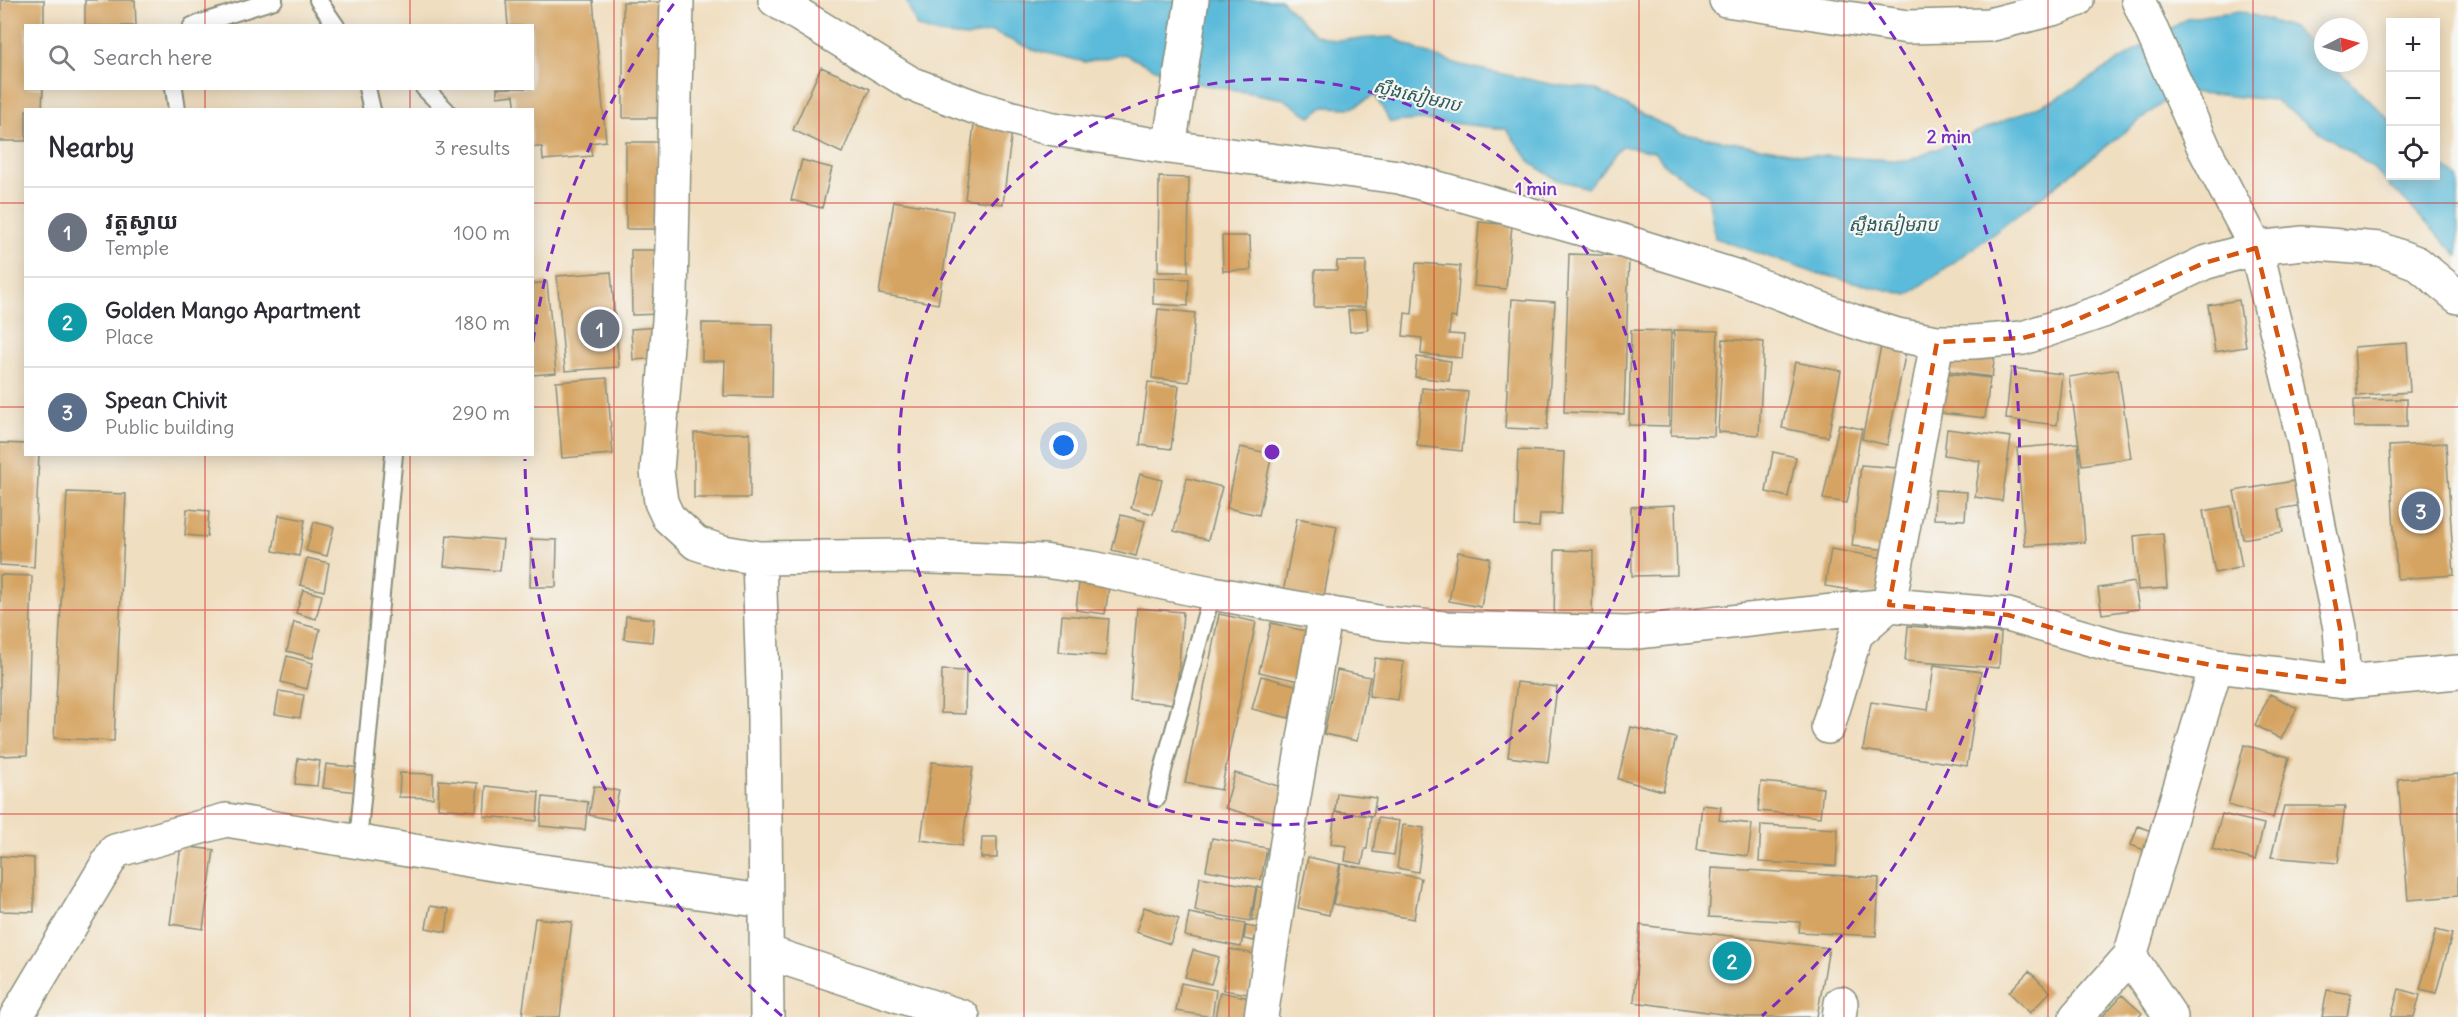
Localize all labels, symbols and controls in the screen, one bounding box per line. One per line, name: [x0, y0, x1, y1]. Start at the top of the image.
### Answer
north arrow: [2314, 18, 2368, 72]
map controls: [2386, 18, 2440, 180]
button: +: [2386, 18, 2440, 72]
search box: [24, 24, 534, 90]
icon: search: [45, 41, 78, 74]
text: Search here: [93, 43, 212, 71]
button: −: [2386, 72, 2440, 126]
water label: ស្ទឹងសៀមរាប: [1371, 74, 1465, 118]
text: 2 min: [1927, 125, 1972, 148]
button: locate: [2386, 126, 2440, 180]
text: Nearby: [48, 131, 134, 164]
text: 3 results: [434, 135, 510, 160]
text: 1 min: [1515, 177, 1557, 200]
text: វត្តស្វាយ: [105, 207, 178, 235]
water label: ស្ទឹងសៀមរាប: [1848, 213, 1939, 236]
text: 1: [64, 220, 71, 245]
text: 100 m: [453, 220, 510, 245]
text: Temple: [105, 235, 169, 260]
text: Golden Mango Apartment: [105, 296, 360, 324]
pin: 1: [580, 306, 620, 352]
text: 2: [62, 310, 73, 335]
text: 180 m: [455, 310, 510, 335]
text: Place: [105, 324, 153, 349]
text: Spean Chivit: [105, 386, 227, 414]
text: 3: [62, 400, 73, 425]
text: 290 m: [452, 400, 510, 425]
text: Public building: [105, 414, 234, 439]
your location: [1049, 431, 1078, 460]
centre of rings: [1262, 442, 1282, 462]
pin: 3: [2402, 488, 2440, 534]
pin: 2: [1712, 938, 1752, 984]

